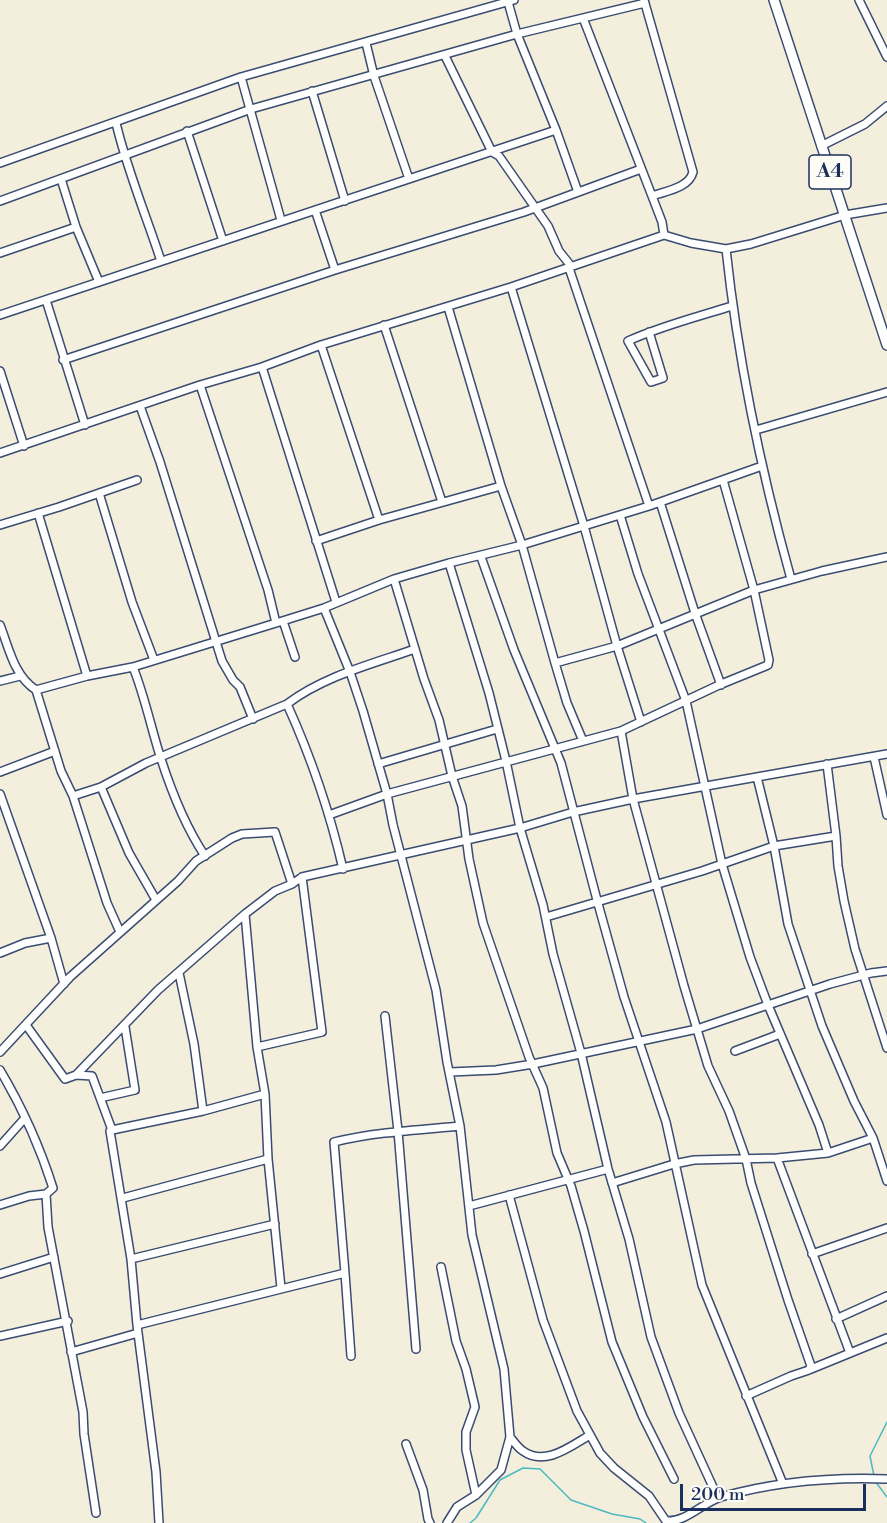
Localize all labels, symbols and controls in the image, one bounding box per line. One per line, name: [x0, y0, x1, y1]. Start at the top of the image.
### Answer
road number: A4: [809, 155, 851, 189]
scale bar: [683, 1472, 869, 1510]
text: 200 m: [691, 1483, 745, 1506]

